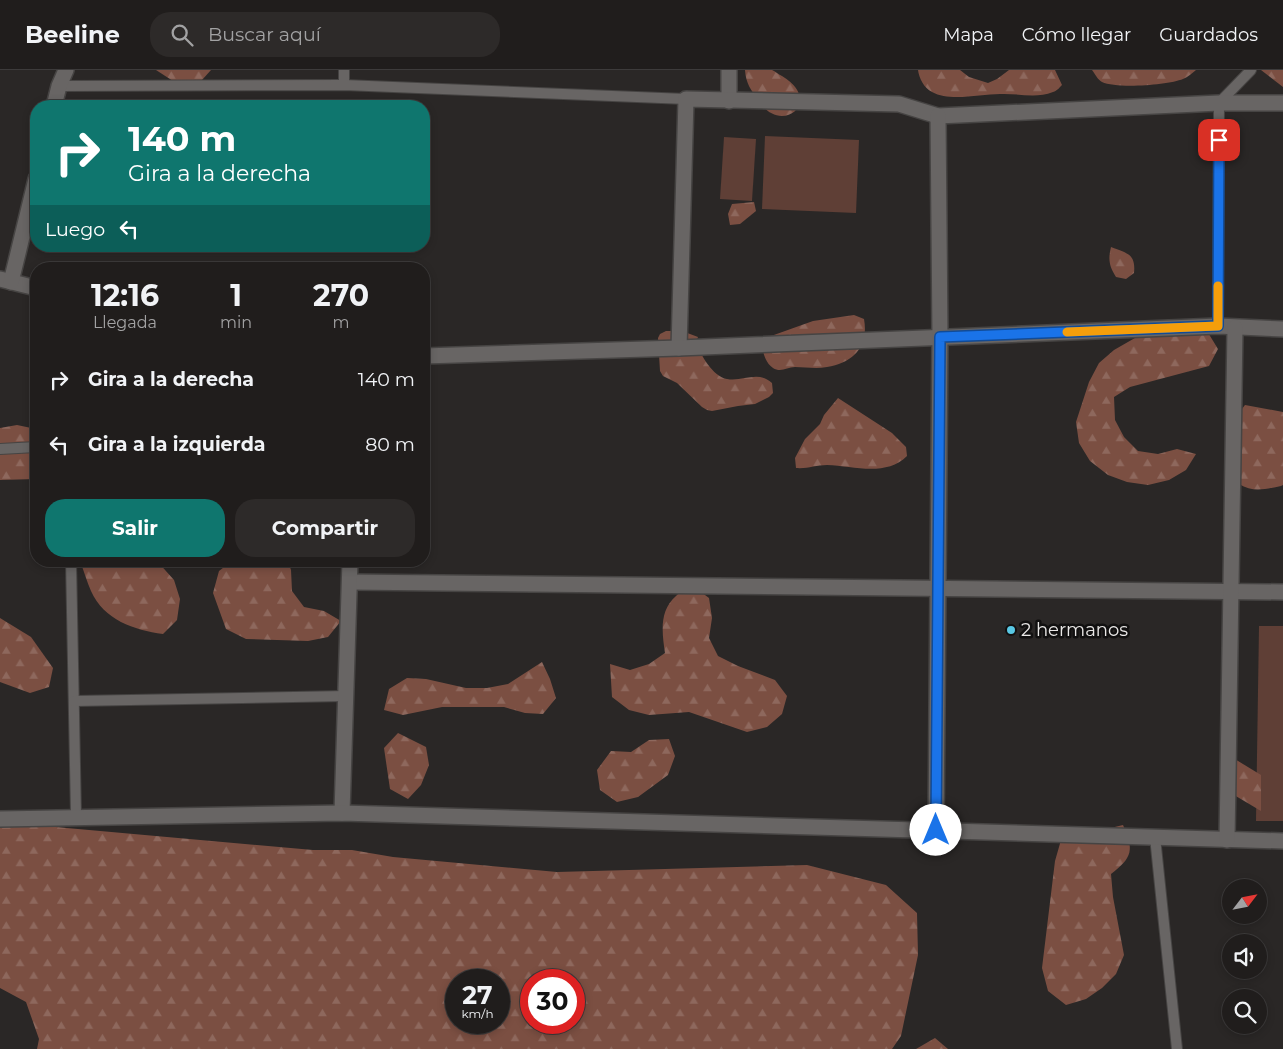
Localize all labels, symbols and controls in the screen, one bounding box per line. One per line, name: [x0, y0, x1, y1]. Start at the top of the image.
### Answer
search box: [150, 12, 500, 57]
text: Beeline: [25, 20, 120, 49]
icon: search: [168, 21, 196, 49]
text: Buscar aquí: [208, 23, 321, 46]
text: Mapa: [943, 24, 994, 46]
text: Cómo llegar: [1022, 24, 1131, 46]
text: Guardados: [1159, 24, 1258, 46]
text: 140 m: [128, 117, 236, 160]
pin: [1198, 119, 1240, 161]
icon: right: [45, 120, 110, 185]
icon: arrive: [1205, 126, 1233, 154]
text: Gira a la derecha: [128, 160, 311, 187]
icon: left: [115, 215, 143, 243]
text: Luego: [45, 218, 105, 241]
text: 12:16: [91, 277, 159, 314]
text: 1: [230, 277, 242, 314]
text: 270: [313, 277, 369, 314]
text: Llegada: [93, 313, 157, 332]
text: min: [220, 313, 252, 332]
text: m: [333, 313, 350, 332]
icon: right: [45, 366, 73, 394]
text: Gira a la derecha: [88, 368, 254, 391]
text: 140 m: [358, 368, 415, 391]
icon: left: [45, 431, 73, 459]
text: Gira a la izquierda: [88, 433, 266, 456]
text: 80 m: [365, 433, 415, 456]
button: Salir: [45, 499, 225, 557]
button: Compartir: [235, 499, 415, 557]
place label: 2 hermanos: [1021, 619, 1128, 641]
marker: 2 hermanos: [1005, 624, 1017, 636]
position arrow: [909, 803, 961, 855]
north arrow: [1222, 879, 1268, 924]
map controls: [1222, 879, 1267, 1034]
button: sound: [1222, 934, 1267, 979]
speed limit sign: 30: [520, 969, 585, 1034]
text: 27: [462, 980, 493, 1010]
button: search: [1222, 989, 1267, 1034]
text: km/h: [461, 1006, 494, 1021]

